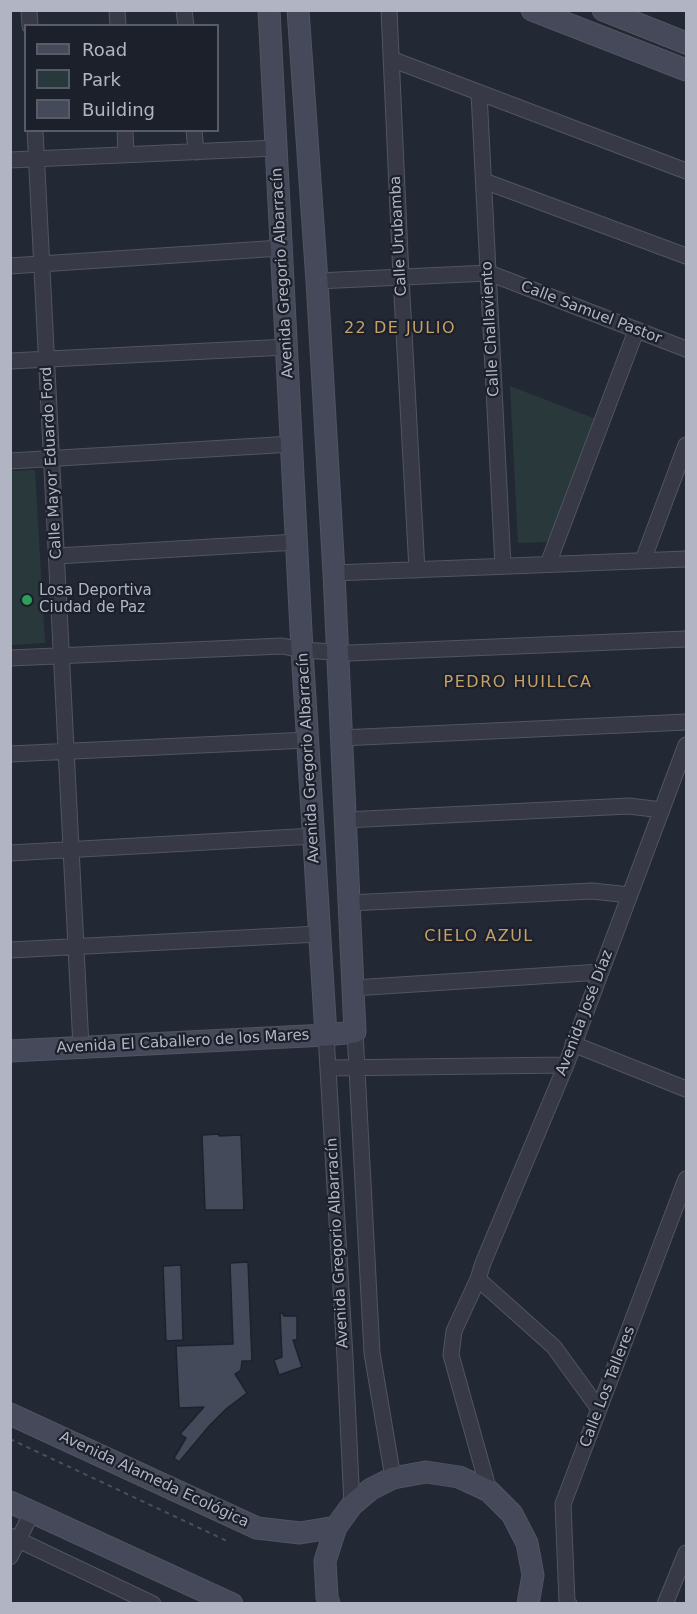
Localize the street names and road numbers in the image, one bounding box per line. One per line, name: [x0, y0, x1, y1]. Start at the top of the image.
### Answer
street label: Avenida Gregorio Albarracín: [269, 167, 297, 379]
street label: Calle Urubamba: [387, 175, 411, 297]
street label: Calle Challaviento: [478, 261, 504, 397]
street label: Calle Samuel Pastor: [518, 278, 664, 348]
street label: Calle Mayor Eduardo Ford: [38, 366, 66, 560]
street label: Avenida Gregorio Albarracín: [295, 652, 323, 864]
street label: Avenida José Díaz: [553, 948, 617, 1078]
street label: Avenida El Caballero de los Mares: [56, 1026, 310, 1058]
street label: Avenida Gregorio Albarracín: [324, 1137, 352, 1349]
street label: Calle Los Talleres: [577, 1324, 639, 1450]
street label: Avenida Alameda Ecológica: [56, 1428, 252, 1532]

